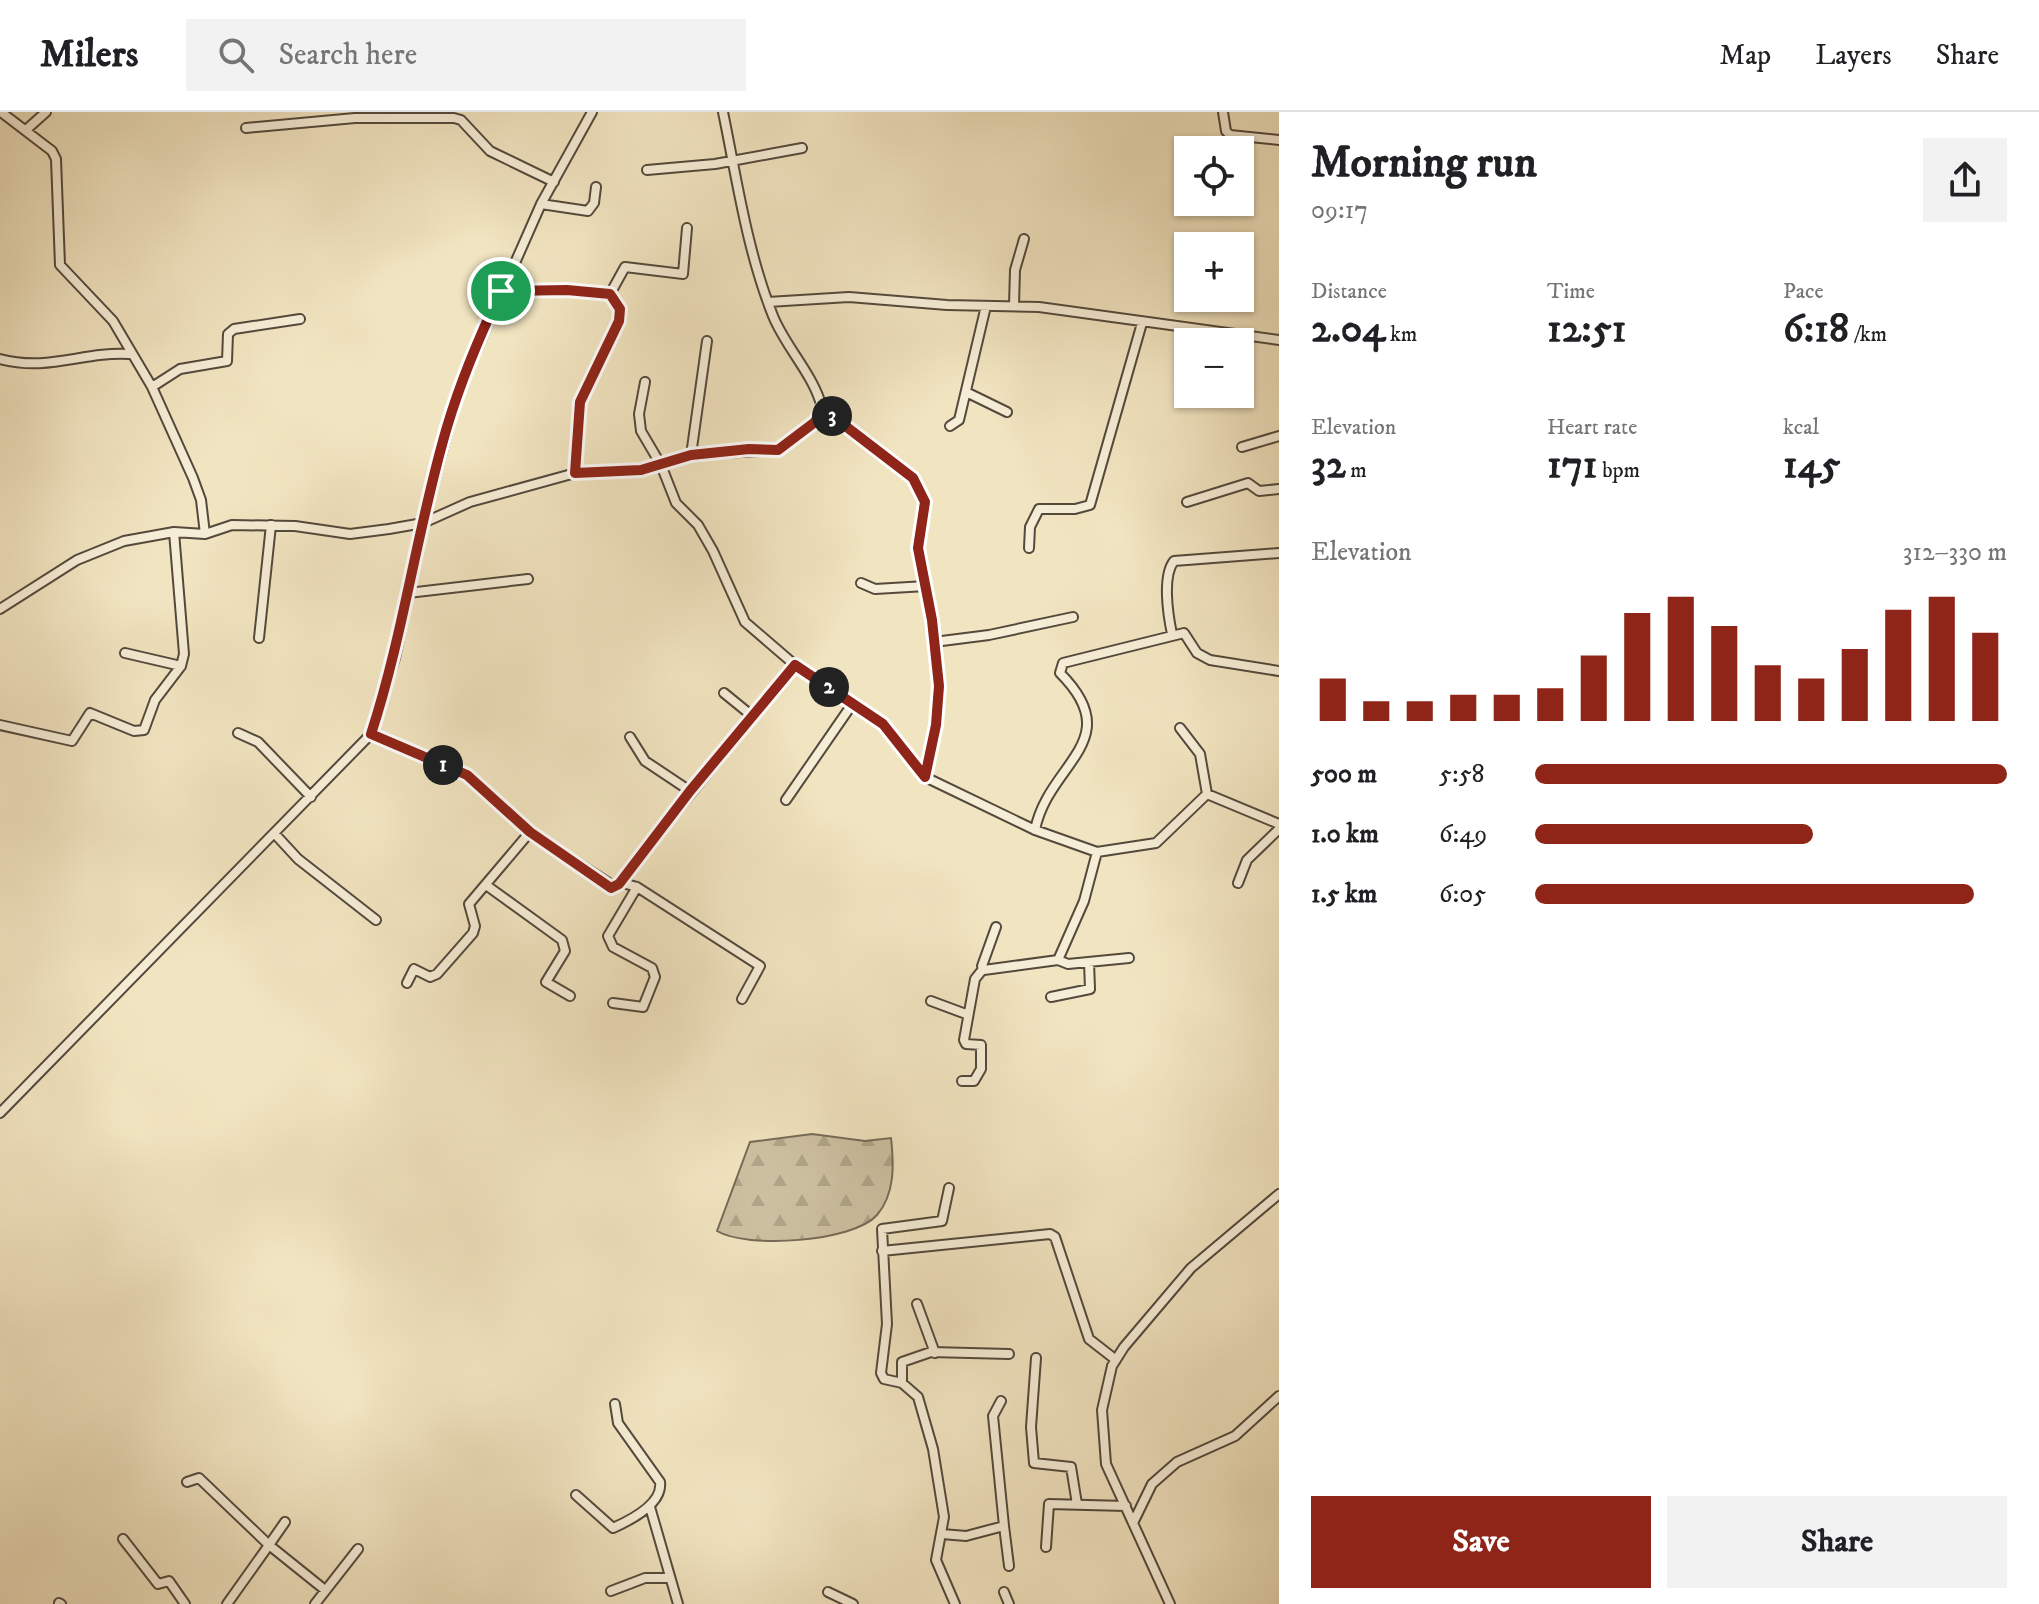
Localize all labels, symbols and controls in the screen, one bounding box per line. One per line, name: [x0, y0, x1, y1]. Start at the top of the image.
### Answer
search box: [186, 19, 746, 91]
text: Milers: [40, 31, 138, 79]
icon: search: [214, 33, 258, 77]
text: Search here: [278, 37, 417, 74]
text: Map: [1720, 38, 1771, 73]
text: Layers: [1815, 38, 1892, 73]
text: Share: [1936, 38, 1999, 73]
map controls: [1174, 136, 1254, 408]
button: locate: [1174, 136, 1254, 216]
text: Morning run: [1311, 136, 1537, 191]
button: share: [1923, 138, 2007, 222]
text: 09:17: [1311, 194, 1368, 227]
button: +: [1174, 232, 1254, 312]
pin: [467, 257, 535, 325]
icon: arrive: [479, 269, 523, 313]
text: Distance: [1311, 278, 1387, 305]
text: Time: [1547, 278, 1595, 305]
text: Pace: [1783, 278, 1824, 305]
text: 2.04: [1311, 305, 1385, 355]
text: 12:51: [1547, 305, 1626, 355]
text: 6:18: [1783, 305, 1849, 355]
text: km: [1385, 321, 1417, 348]
text: /km: [1849, 321, 1887, 348]
button: −: [1174, 328, 1254, 408]
pin: 3: [812, 396, 852, 436]
text: 3: [828, 402, 836, 429]
text: Elevation: [1311, 414, 1396, 441]
text: Heart rate: [1547, 414, 1637, 441]
text: kcal: [1783, 414, 1819, 441]
text: 32: [1311, 441, 1346, 491]
text: 171: [1547, 441, 1597, 491]
text: 145: [1783, 441, 1840, 491]
text: m: [1346, 457, 1367, 484]
text: bpm: [1597, 457, 1640, 484]
text: Elevation: [1311, 536, 1412, 569]
text: 312–330 m: [1903, 536, 2007, 569]
pin: 2: [809, 667, 849, 707]
text: 2: [824, 673, 834, 700]
pin: 1: [423, 745, 463, 785]
text: 1: [439, 751, 447, 778]
text: 500 m: [1311, 758, 1377, 791]
text: 5:58: [1439, 758, 1485, 791]
text: 1.0 km: [1311, 818, 1379, 851]
text: 6:49: [1439, 818, 1487, 851]
text: 1.5 km: [1311, 878, 1377, 911]
text: 6:05: [1439, 878, 1486, 911]
button: Save: [1311, 1496, 1651, 1588]
button: Share: [1667, 1496, 2007, 1588]

